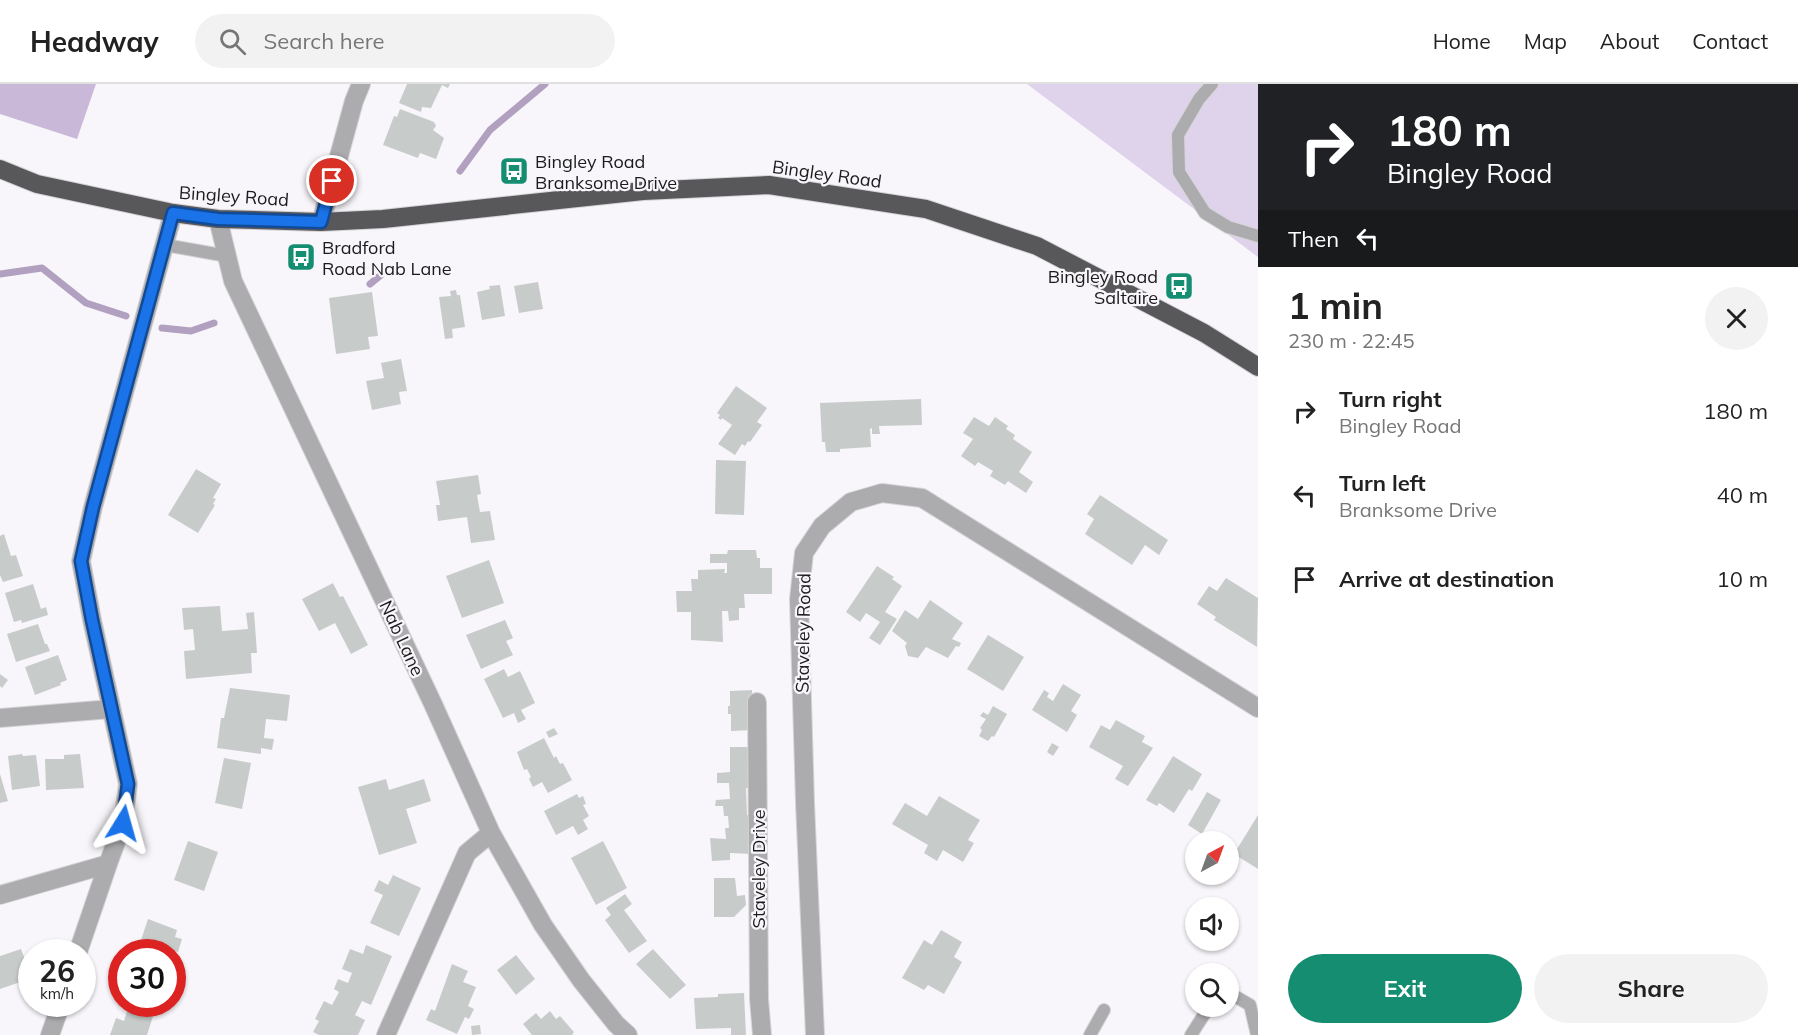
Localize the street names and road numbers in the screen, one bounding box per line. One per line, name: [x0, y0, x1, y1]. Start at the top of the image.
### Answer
street label: Bingley Road: [771, 155, 883, 193]
street label: Bingley Road: [178, 181, 290, 211]
street label: Staveley Road: [790, 573, 816, 693]
street label: Nab Lane: [375, 597, 429, 679]
street label: Staveley Drive: [747, 809, 770, 929]

